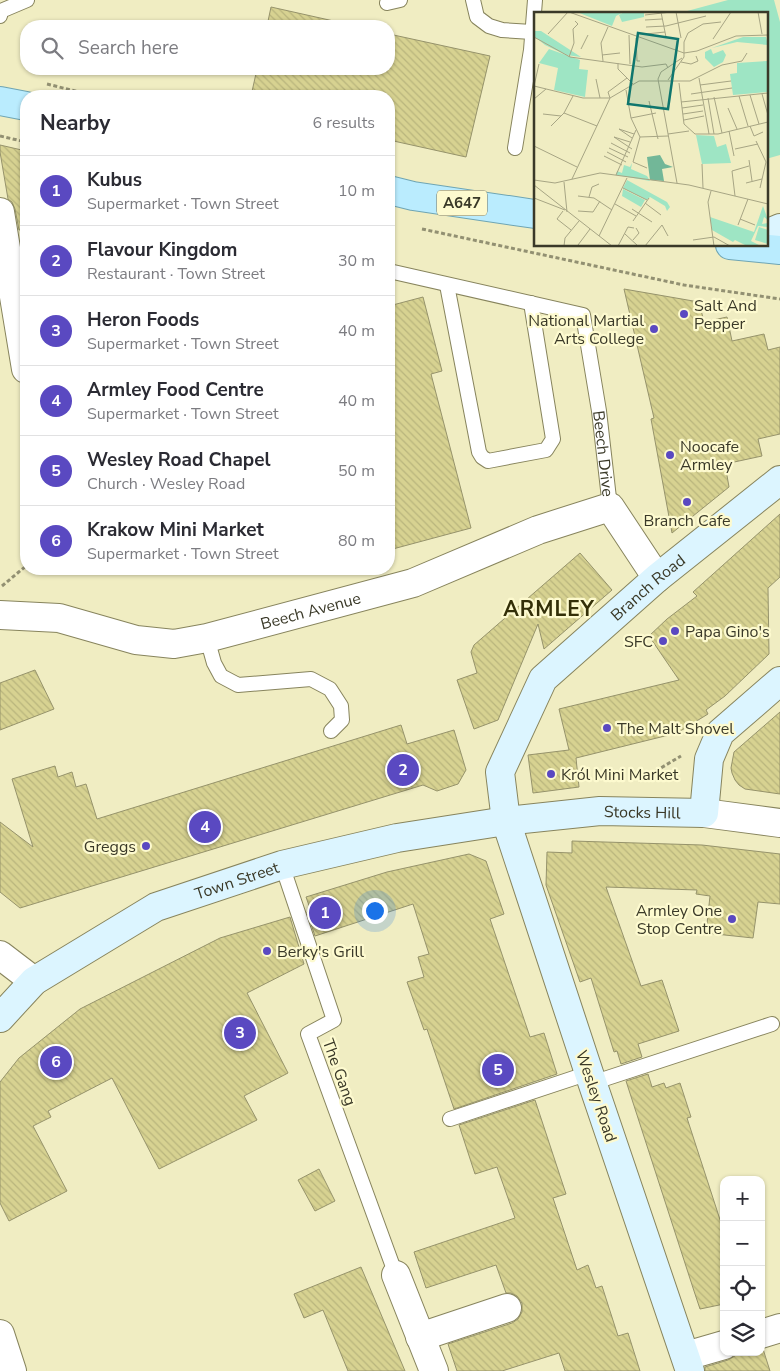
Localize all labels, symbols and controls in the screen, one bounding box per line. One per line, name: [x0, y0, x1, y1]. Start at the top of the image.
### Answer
inset map: [534, 12, 768, 246]
search box: [20, 20, 395, 75]
icon: search: [38, 34, 66, 62]
text: Search here: [78, 35, 179, 61]
text: Nearby: [40, 109, 110, 137]
text: 6 results: [313, 112, 375, 134]
text: Kubus: [87, 167, 142, 193]
text: 1: [51, 180, 61, 202]
text: 10 m: [338, 180, 375, 202]
road number: A647: [437, 190, 487, 216]
text: Supermarket · Town Street: [87, 193, 279, 215]
text: Flavour Kingdom: [87, 237, 237, 263]
text: 2: [51, 250, 61, 272]
text: 30 m: [338, 250, 375, 272]
text: Restaurant · Town Street: [87, 263, 265, 285]
place label: Salt And Pepper: [694, 295, 757, 335]
text: Heron Foods: [87, 307, 199, 333]
marker: Salt And Pepper: [678, 308, 690, 320]
place label: National Martial Arts College: [528, 310, 644, 350]
text: 3: [51, 320, 61, 342]
text: 40 m: [338, 320, 375, 342]
marker: National Martial Arts College: [648, 323, 660, 335]
text: Supermarket · Town Street: [87, 333, 279, 355]
text: Armley Food Centre: [87, 377, 264, 403]
text: 4: [51, 390, 61, 412]
text: 40 m: [338, 390, 375, 412]
text: Supermarket · Town Street: [87, 403, 279, 425]
street label: Beech Drive: [587, 409, 619, 498]
place label: Noocafe Armley: [680, 436, 739, 476]
text: Wesley Road Chapel: [87, 447, 271, 473]
marker: Noocafe Armley: [664, 449, 676, 461]
text: 5: [51, 460, 61, 482]
text: 50 m: [338, 460, 375, 482]
text: Church · Wesley Road: [87, 473, 245, 495]
marker: Branch Cafe: [681, 496, 693, 508]
place label: Branch Cafe: [643, 510, 731, 532]
text: Krakow Mini Market: [87, 517, 264, 543]
text: 6: [51, 530, 61, 552]
text: 80 m: [338, 530, 375, 552]
text: Supermarket · Town Street: [87, 543, 279, 565]
street label: Branch Road: [606, 550, 690, 626]
street label: Beech Avenue: [258, 587, 363, 635]
district label: ARMLEY: [503, 595, 595, 623]
place label: Papa Gino's: [685, 621, 770, 643]
marker: Papa Gino's: [669, 625, 681, 637]
place label: SFC: [624, 631, 653, 653]
marker: SFC: [657, 635, 669, 647]
place label: The Malt Shovel: [617, 718, 734, 740]
marker: The Malt Shovel: [601, 722, 613, 734]
pin: 2: [387, 751, 419, 789]
place label: Król Mini Market: [561, 764, 679, 786]
marker: Król Mini Market: [545, 768, 557, 780]
street label: Stocks Hill: [604, 801, 681, 825]
pin: 4: [189, 808, 221, 846]
place label: Greggs: [84, 836, 136, 858]
marker: Greggs: [140, 840, 152, 852]
street label: Town Street: [192, 857, 282, 905]
pin: 1: [309, 894, 341, 932]
your location: [362, 898, 388, 924]
place label: Armley One Stop Centre: [636, 900, 722, 940]
marker: Armley One Stop Centre: [726, 913, 738, 925]
place label: Berky's Grill: [277, 941, 364, 963]
marker: Berky's Grill: [261, 945, 273, 957]
pin: 3: [224, 1014, 256, 1052]
street label: The Gang: [317, 1036, 361, 1109]
pin: 6: [40, 1043, 72, 1081]
street label: Wesley Road: [570, 1048, 622, 1145]
pin: 5: [482, 1051, 514, 1089]
map controls: [720, 1176, 765, 1356]
button: +: [720, 1176, 765, 1221]
button: −: [720, 1221, 765, 1266]
button: locate: [720, 1266, 765, 1311]
button: layers: [720, 1311, 765, 1356]

